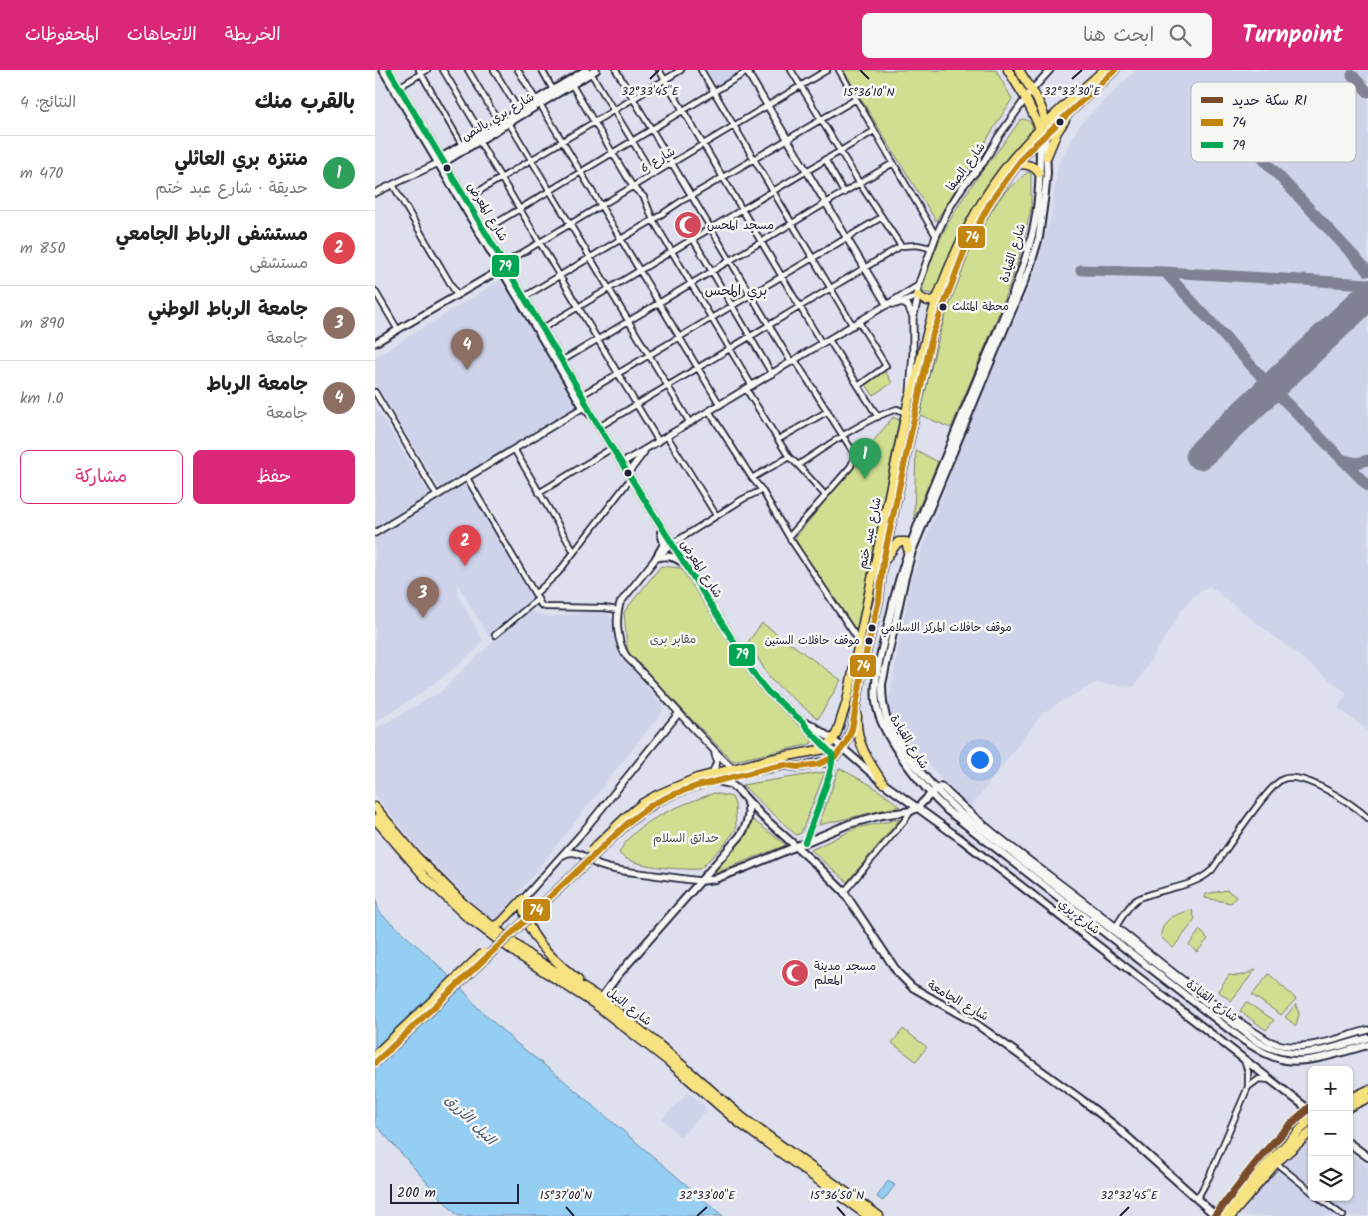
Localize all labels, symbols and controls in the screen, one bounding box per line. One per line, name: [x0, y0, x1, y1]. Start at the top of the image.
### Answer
search box: [862, 13, 1212, 58]
text: Turnpoint: [1242, 16, 1343, 55]
text: المحفوظات: [25, 21, 99, 50]
text: الاتجاهات: [127, 21, 197, 50]
text: الخريطة: [225, 21, 281, 50]
text: ابحث هنا: [1083, 21, 1154, 51]
icon: search: [1166, 21, 1194, 49]
text: 32°33'45"E: [621, 82, 680, 101]
text: 32°33'30"E: [1043, 82, 1102, 101]
legend: [1191, 82, 1356, 162]
text: 15°36'10"N: [843, 83, 895, 102]
text: بالقرب منك: [255, 86, 355, 119]
street label: شارع بري بالنص: [458, 88, 538, 146]
text: النتائج: 4: [20, 90, 76, 115]
text: سكة حديد R1: [1232, 90, 1307, 112]
text: 74: [1232, 112, 1246, 134]
unlabelled marker: [1055, 117, 1065, 127]
text: 79: [1232, 135, 1245, 157]
street label: شارع الصفا: [942, 139, 990, 195]
street label: شارع 6: [637, 142, 679, 178]
text: منتزه بري العائلي: [174, 145, 308, 175]
text: 470 m: [20, 161, 63, 186]
text: 1: [337, 161, 341, 186]
unlabelled marker: [442, 163, 452, 173]
text: حديقة · شارع عبد ختم: [155, 176, 308, 201]
street label: شارع المعرض: [462, 179, 512, 245]
mosque icon: مسجد المحس: [673, 210, 703, 240]
place label: مسجد المحس: [707, 216, 774, 235]
text: مستشفى الرباط الجامعي: [116, 220, 308, 250]
street label: شارع القيادة: [995, 221, 1031, 285]
line badge: 74: [957, 225, 986, 249]
text: 74: [965, 227, 979, 249]
text: 850 m: [20, 236, 65, 261]
text: 2: [334, 236, 344, 261]
text: مستشفى: [249, 251, 308, 276]
line badge: 79: [491, 254, 520, 278]
text: 79: [498, 256, 512, 278]
district label: بري المحس: [705, 280, 767, 302]
text: جامعة الرباط الوطني: [148, 295, 308, 325]
place label: محطة المثلث: [952, 298, 1009, 316]
marker: محطة المثلث: [938, 302, 948, 312]
text: 890 m: [20, 311, 65, 336]
text: 3: [335, 311, 343, 336]
text: جامعة: [266, 326, 308, 351]
pin: 4: [451, 329, 483, 370]
text: جامعة الرباط: [206, 370, 308, 400]
text: 1.0 km: [20, 386, 64, 411]
text: 4: [335, 386, 343, 411]
text: جامعة: [266, 401, 308, 426]
pin: 1: [849, 438, 881, 479]
button: مشاركة: [20, 450, 183, 504]
button: حفظ: [193, 450, 355, 504]
unlabelled marker: [623, 468, 633, 478]
street label: شارع عبد ختم: [853, 495, 887, 571]
pin: 2: [449, 525, 481, 566]
street label: شارع المعرض: [675, 536, 727, 602]
pin: 3: [407, 577, 439, 618]
place label: موقف حافلات المركز الاسلامي: [881, 619, 1012, 638]
marker: موقف حافلات المركز الاسلامي: [867, 623, 877, 633]
park label: مقابر برى: [650, 630, 696, 649]
place label: موقف حافلات الستين: [765, 632, 860, 650]
marker: موقف حافلات الستين: [864, 636, 874, 646]
line badge: 79: [728, 643, 756, 667]
text: 79: [735, 644, 749, 666]
line badge: 74: [849, 654, 877, 678]
text: 74: [856, 656, 870, 678]
street label: شارع القيادة: [885, 711, 933, 773]
your location: [967, 747, 993, 773]
park label: حدائق السلام: [653, 829, 719, 848]
street label: شارع بري: [1054, 895, 1104, 939]
line badge: 74: [522, 898, 551, 922]
text: 74: [529, 900, 543, 922]
place label: مسجد مدينة المعلم: [814, 957, 876, 990]
mosque icon: مسجد مدينة المعلم: [780, 958, 810, 988]
street label: شارع القيادة: [1182, 975, 1242, 1027]
street label: شارع الجامعة: [924, 976, 992, 1026]
street label: شارع النيل: [602, 983, 656, 1031]
map controls: [1308, 1066, 1353, 1201]
button: +: [1308, 1066, 1353, 1111]
water label: النيل الأزرق: [440, 1090, 502, 1152]
button: −: [1308, 1111, 1353, 1156]
button: layers: [1308, 1156, 1353, 1201]
scale bar: [390, 1181, 519, 1204]
text: 200 m: [397, 1182, 436, 1204]
text: 15°37'00"N: [540, 1186, 592, 1205]
text: 32°33'00"E: [679, 1186, 736, 1205]
text: 15°36'50"N: [810, 1186, 864, 1205]
text: 32°32'45"E: [1100, 1186, 1159, 1205]

